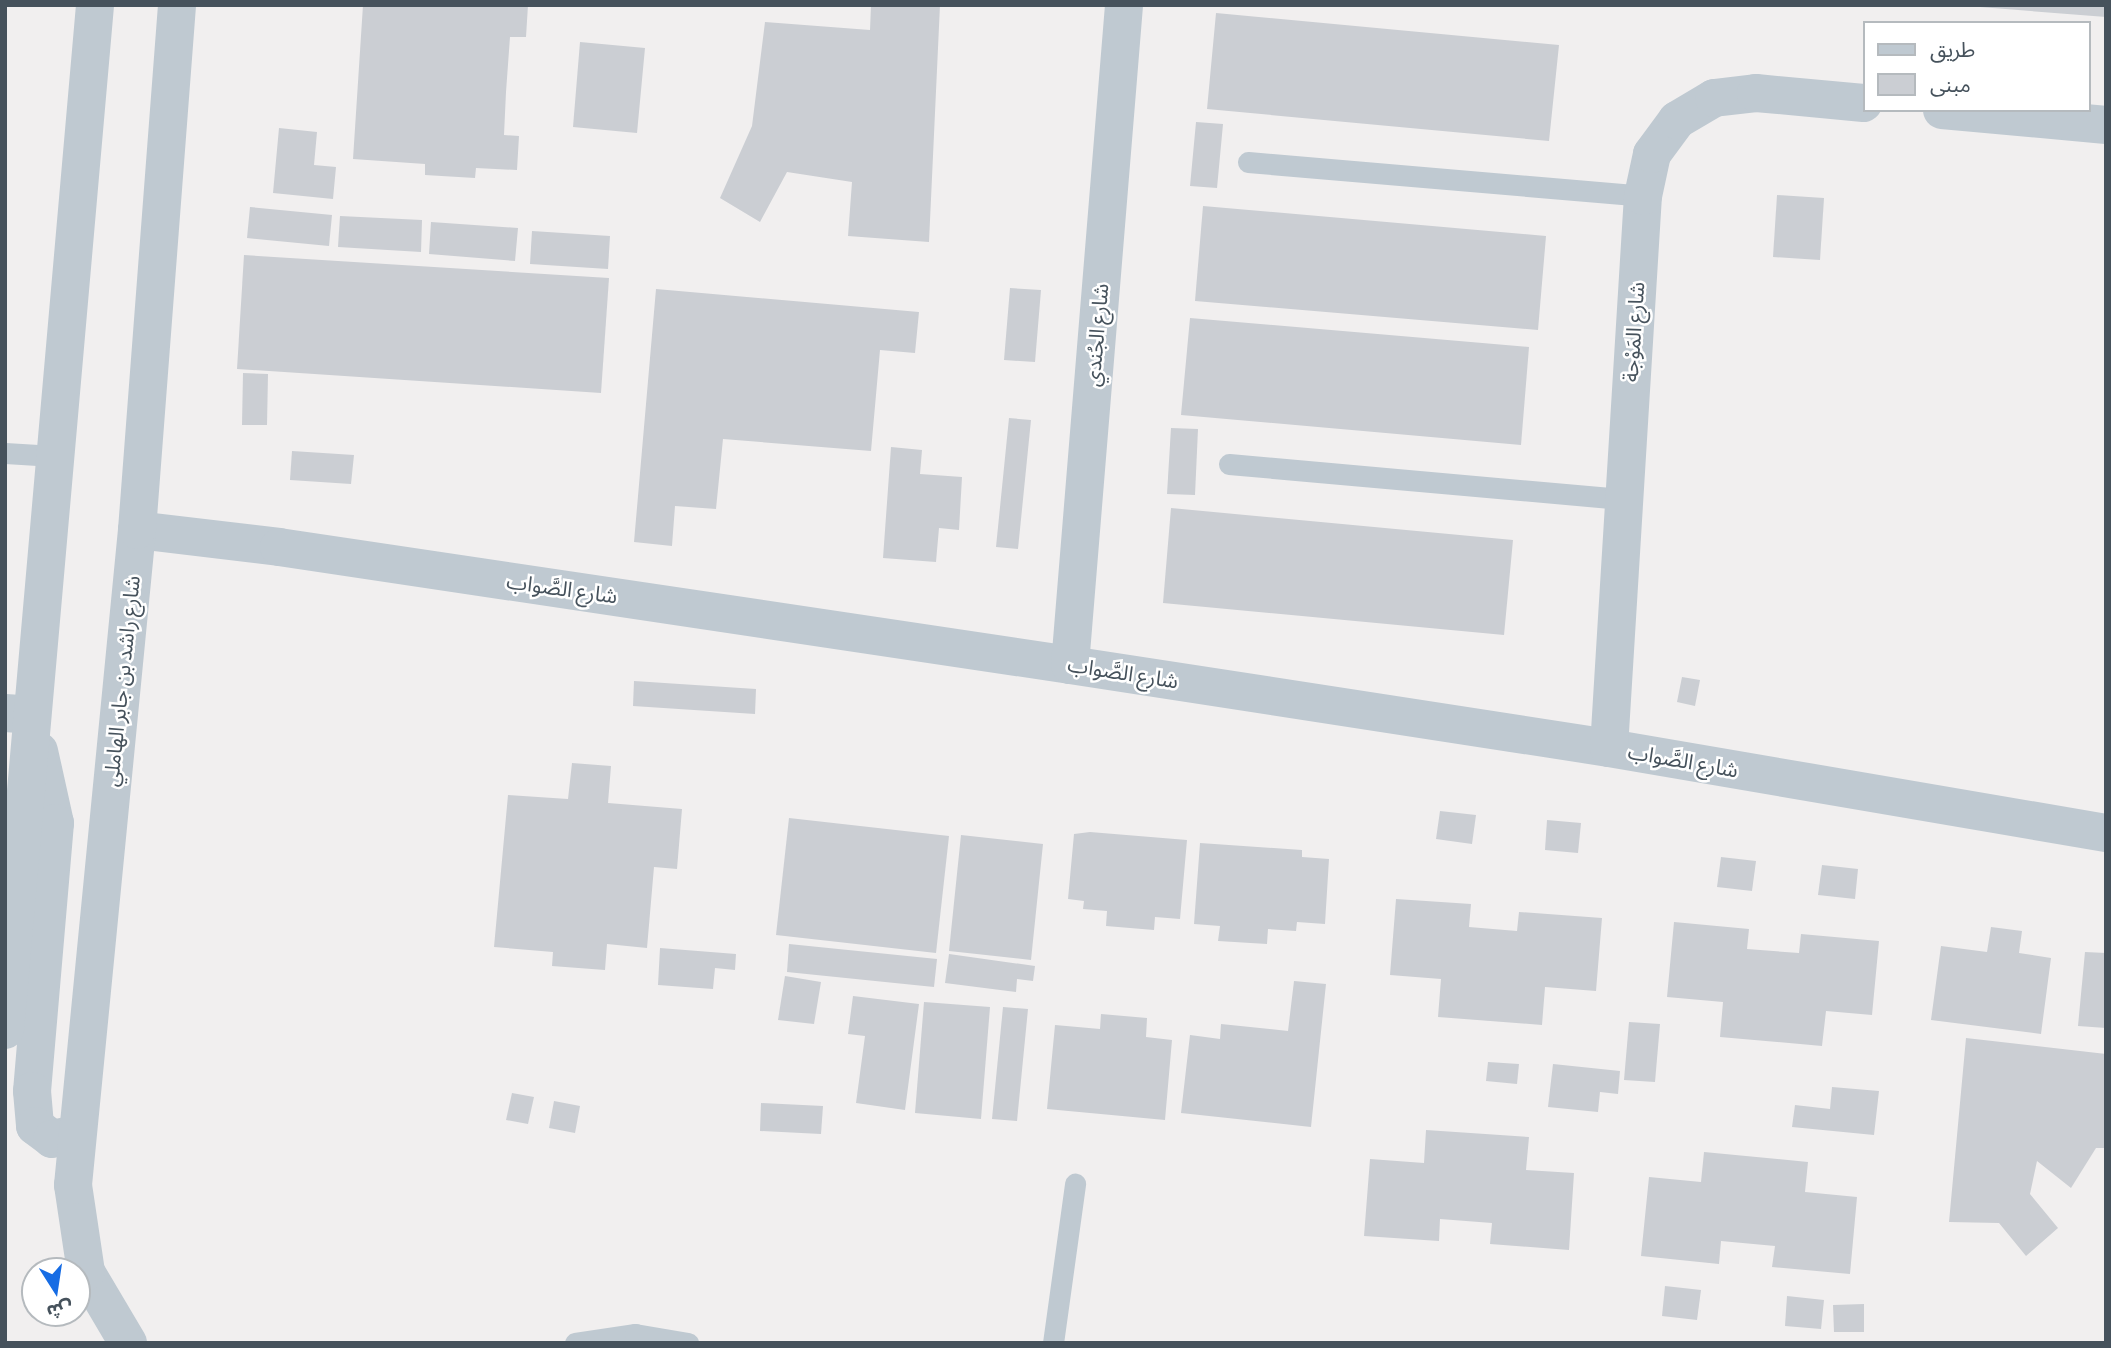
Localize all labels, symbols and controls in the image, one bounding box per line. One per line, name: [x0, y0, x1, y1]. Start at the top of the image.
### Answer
legend: [1862, 21, 2090, 112]
text: طريق: [1930, 36, 1975, 63]
text: مبنى: [1930, 71, 1971, 98]
street label: شارع المَوْجة: [1618, 281, 1650, 383]
street label: شارع الجُندي: [1080, 282, 1114, 388]
street label: شارع الصَّواب: [505, 569, 619, 609]
street label: شارع راشد بن جابر الهاملي: [98, 574, 146, 788]
street label: شارع الصَّواب: [1066, 652, 1180, 694]
street label: شارع الصَّواب: [1626, 739, 1740, 783]
north arrow: [21, 1257, 91, 1327]
text: ش: [45, 1296, 75, 1325]

